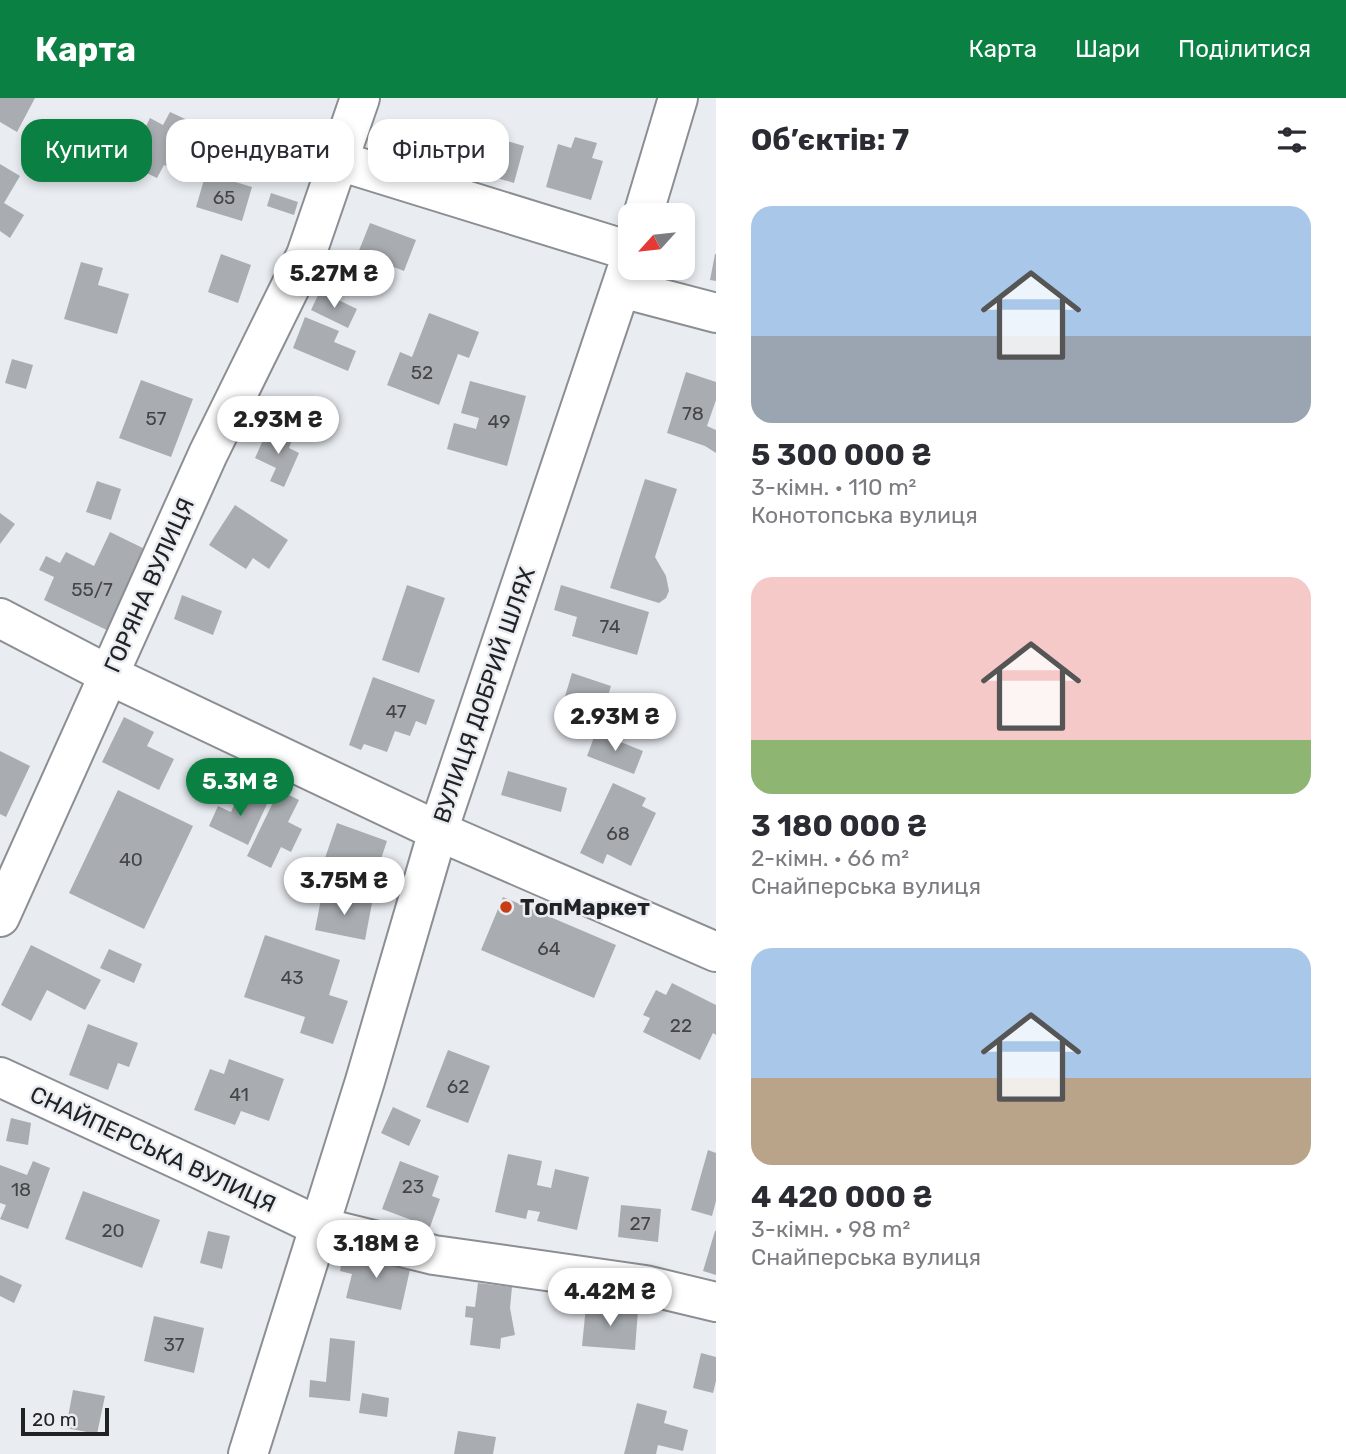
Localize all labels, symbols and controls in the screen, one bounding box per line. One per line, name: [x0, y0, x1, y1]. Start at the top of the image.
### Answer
text: Карта: [35, 30, 136, 69]
text: Карта: [968, 35, 1037, 63]
text: Шари: [1075, 35, 1140, 63]
text: Поділитися: [1178, 35, 1311, 63]
chip: Купити: [21, 119, 152, 182]
chip: Орендувати: [166, 119, 354, 182]
chip: Фільтри: [368, 119, 509, 182]
icon: filters: [1273, 121, 1311, 159]
text: Об’єктів: 7: [751, 122, 909, 158]
house number: 65: [213, 186, 235, 209]
north arrow: [618, 203, 695, 280]
map controls: [618, 203, 695, 280]
pin: 5.27M ₴: [269, 250, 399, 310]
icon: home: [968, 252, 1094, 378]
text: 5.27M ₴: [290, 259, 378, 287]
house number: 52: [411, 361, 433, 384]
pin: 2.93M ₴: [213, 396, 343, 456]
house number: 78: [682, 402, 704, 425]
text: 2.93M ₴: [233, 405, 323, 433]
house number: 57: [145, 407, 167, 430]
house number: 49: [488, 410, 510, 433]
text: 5 300 000 ₴: [751, 437, 932, 473]
text: 3-кімн. · 110 m²: [751, 473, 916, 501]
street label: ГОРЯНА ВУЛИЦЯ: [98, 493, 200, 677]
text: Конотопська вулиця: [751, 501, 978, 529]
street label: ВУЛИЦЯ ДОБРИЙ ШЛЯХ: [427, 563, 541, 826]
house number: 55/7: [71, 578, 113, 601]
house number: 74: [600, 615, 621, 638]
icon: home: [968, 623, 1094, 749]
pin: 2.93M ₴: [550, 694, 680, 753]
house number: 47: [385, 700, 407, 723]
text: 2.93M ₴: [570, 702, 660, 730]
pin: 5.3M ₴: [183, 758, 297, 818]
text: 5.3M ₴: [202, 767, 278, 795]
text: 3 180 000 ₴: [751, 808, 927, 844]
house number: 68: [606, 822, 630, 845]
text: 2-кімн. · 66 m²: [751, 844, 909, 872]
house number: 40: [119, 848, 143, 871]
pin: 3.75M ₴: [279, 858, 409, 917]
text: 3.75M ₴: [300, 866, 388, 894]
text: Снайперська вулиця: [751, 872, 981, 900]
place label: ТопМаркет: [520, 893, 650, 921]
marker: ТопМаркет: [498, 899, 514, 915]
house number: 64: [537, 937, 561, 960]
house number: 43: [280, 966, 304, 989]
icon: home: [968, 994, 1094, 1120]
house number: 22: [670, 1014, 692, 1037]
house number: 62: [447, 1075, 469, 1098]
street label: СНАЙПЕРСЬКА ВУЛИЦЯ: [26, 1080, 280, 1218]
house number: 41: [229, 1083, 249, 1106]
house number: 23: [402, 1175, 424, 1198]
house number: 18: [11, 1178, 31, 1201]
text: 4 420 000 ₴: [751, 1179, 933, 1215]
house number: 27: [630, 1212, 651, 1235]
text: 3-кімн. · 98 m²: [751, 1215, 910, 1243]
house number: 20: [101, 1219, 125, 1242]
pin: 3.18M ₴: [311, 1220, 441, 1280]
text: 3.18M ₴: [333, 1229, 419, 1257]
text: Снайперська вулиця: [751, 1243, 981, 1271]
pin: 4.42M ₴: [545, 1268, 675, 1328]
text: 4.42M ₴: [564, 1277, 656, 1305]
house number: 37: [163, 1333, 185, 1356]
scale bar: [21, 1405, 108, 1437]
text: 20 m: [32, 1408, 77, 1431]

